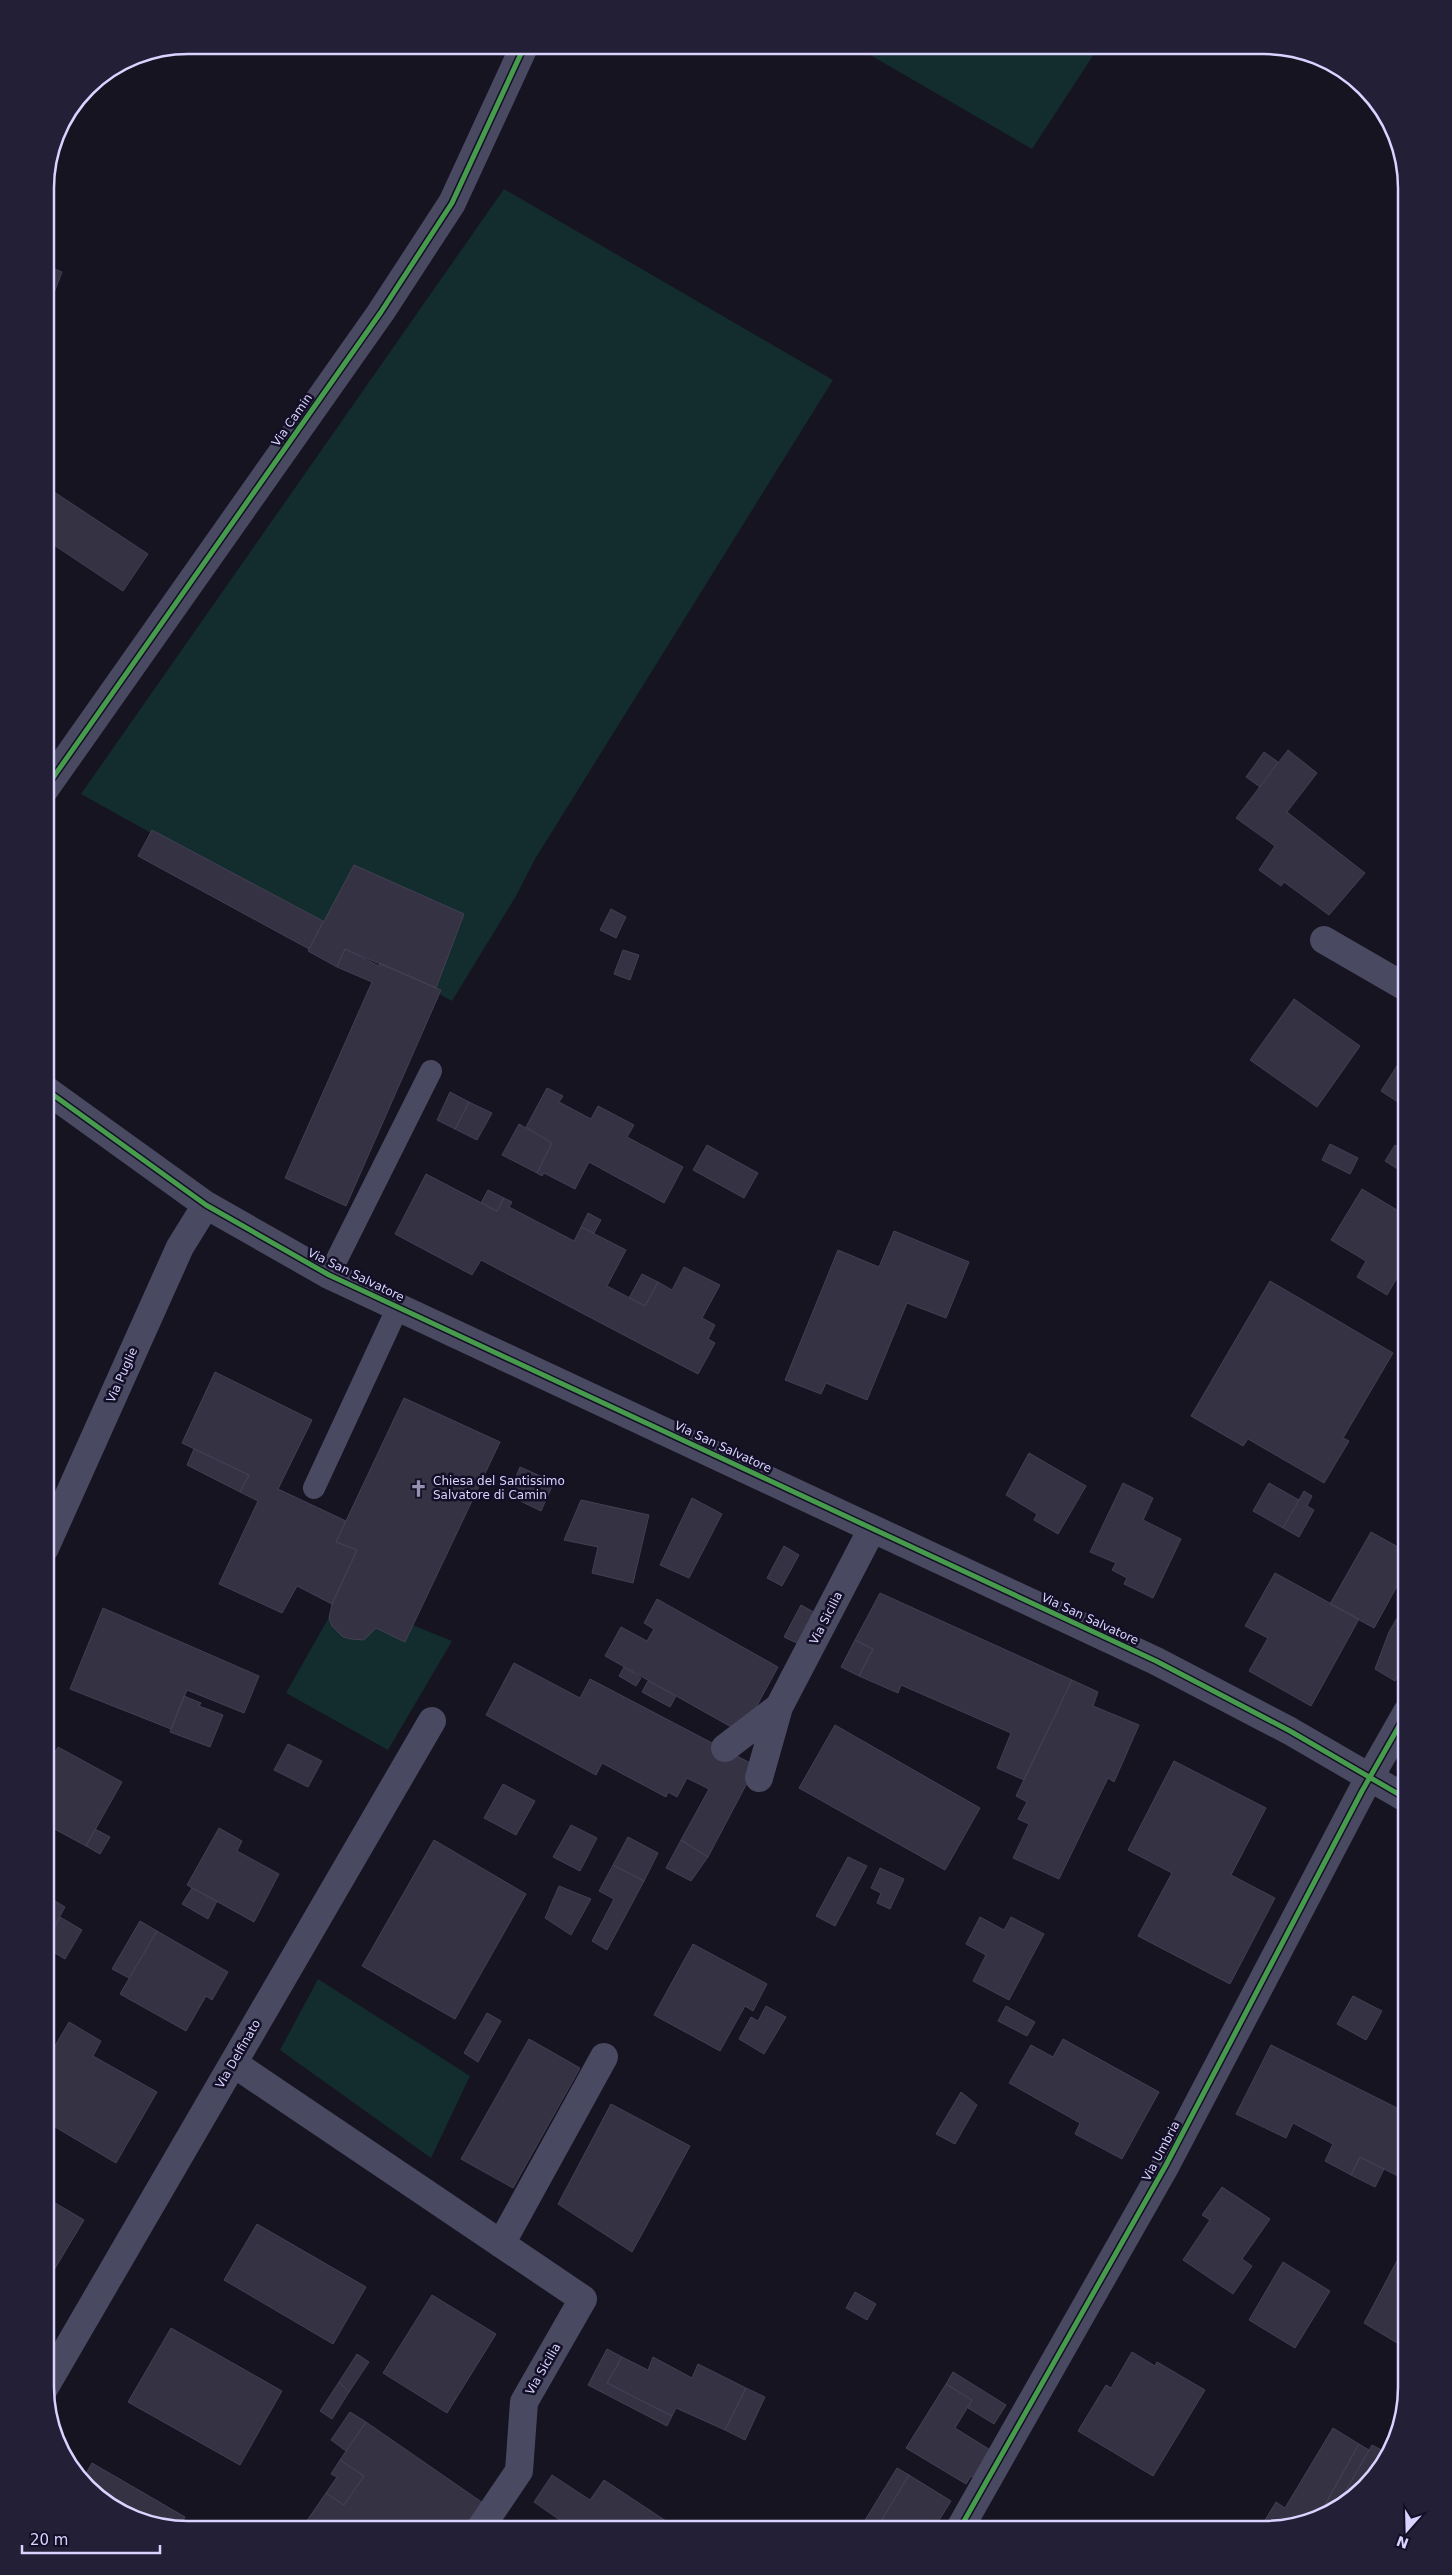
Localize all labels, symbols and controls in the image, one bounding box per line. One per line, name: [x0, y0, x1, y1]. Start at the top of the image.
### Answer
street label: Via Camin: [269, 391, 315, 449]
street label: Via San Salvatore: [305, 1246, 407, 1304]
street label: Via Puglie: [104, 1345, 140, 1405]
street label: Via San Salvatore: [672, 1418, 774, 1476]
place label: Chiesa del Santissimo Salvatore di Camin: [433, 1474, 565, 1502]
church icon: Chiesa del Santissimo Salvatore di Camin: [409, 1478, 429, 1498]
street label: Via Sicilia: [807, 1589, 845, 1647]
street label: Via San Salvatore: [1039, 1590, 1141, 1648]
street label: Via Delfinato: [213, 2017, 263, 2091]
street label: Via Umbria: [1139, 2119, 1183, 2183]
street label: Via Sicilia: [523, 2341, 563, 2397]
north arrow: [1382, 2505, 1432, 2555]
scale bar: [22, 2522, 160, 2554]
text: 20 m: [30, 2531, 68, 2549]
text: N: [1394, 2533, 1411, 2552]

